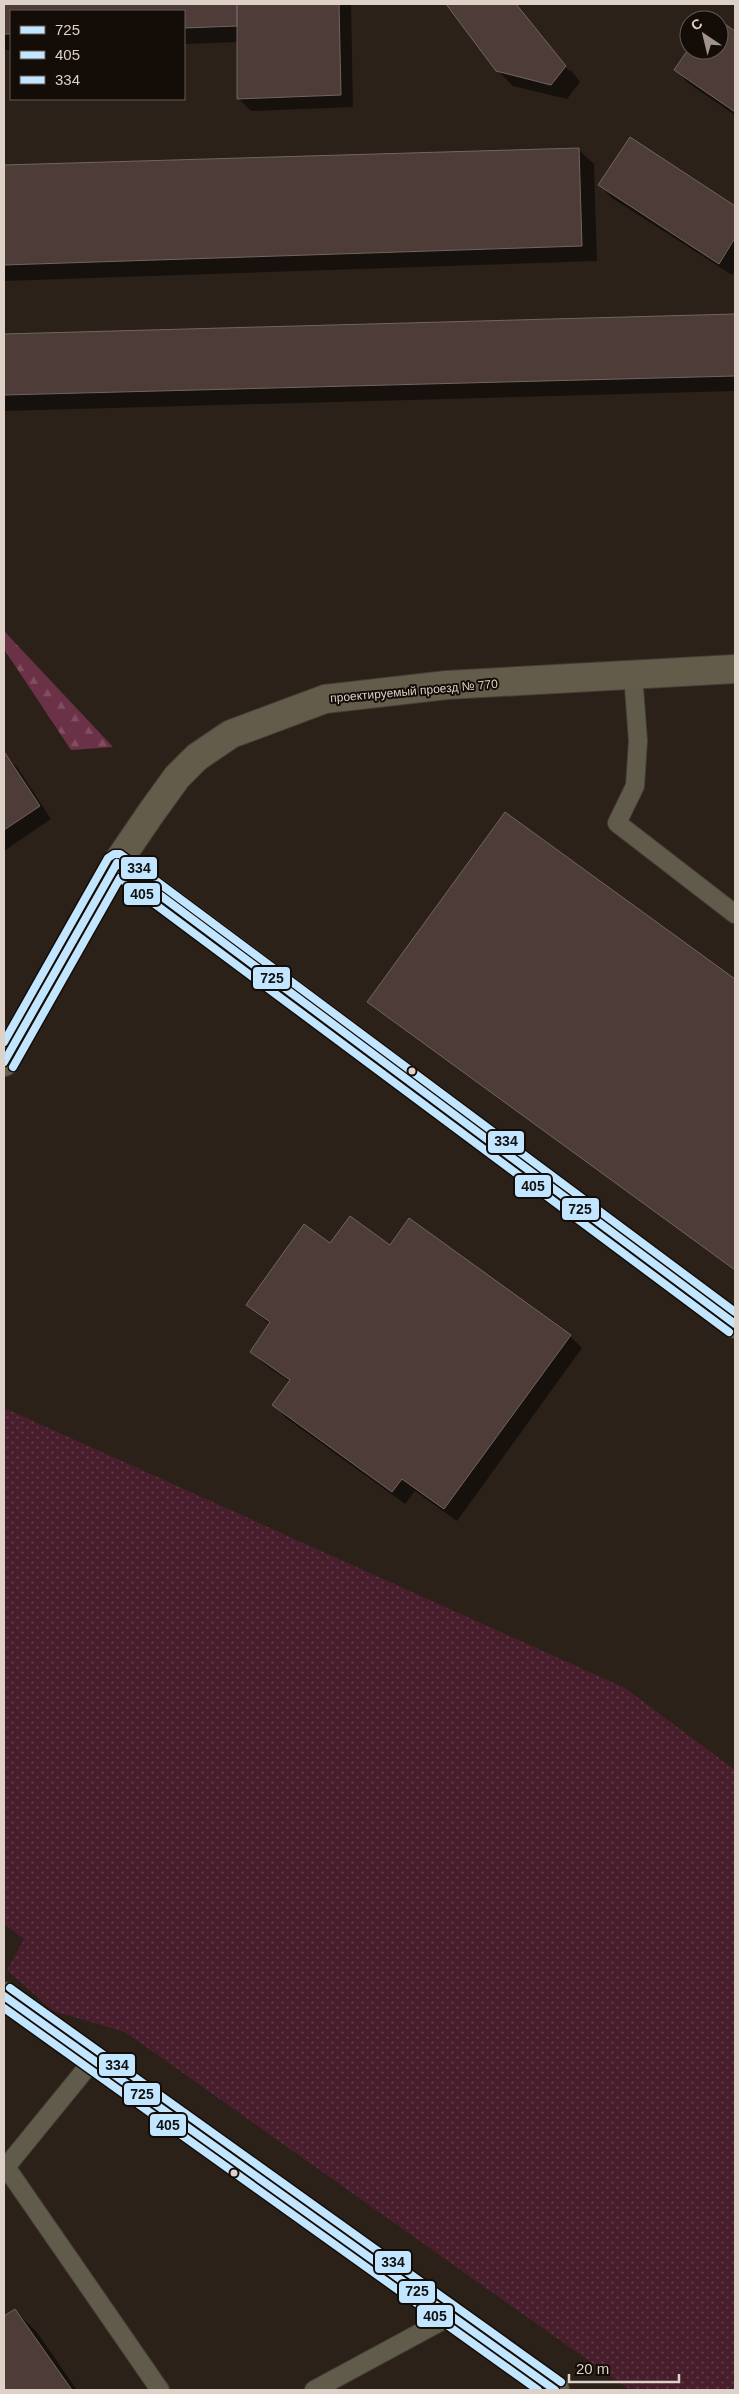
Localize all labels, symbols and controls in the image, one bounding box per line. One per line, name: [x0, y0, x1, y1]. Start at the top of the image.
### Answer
legend: [10, 10, 185, 100]
north arrow: [679, 10, 729, 60]
text: С: [688, 15, 705, 34]
text: 725: [55, 21, 80, 38]
text: 405: [55, 46, 80, 63]
text: 334: [55, 71, 80, 88]
street label: проектируемый проезд № 770: [330, 677, 499, 705]
line badge: 334: [120, 856, 158, 880]
text: 334: [127, 860, 151, 876]
line badge: 405: [123, 882, 161, 906]
text: 405: [130, 886, 154, 902]
line badge: 725: [252, 966, 291, 990]
text: 725: [260, 970, 284, 986]
unlabelled marker: [407, 1066, 417, 1076]
line badge: 334: [487, 1130, 525, 1154]
text: 334: [494, 1133, 518, 1149]
line badge: 405: [514, 1174, 552, 1198]
text: 405: [521, 1178, 545, 1194]
line badge: 725: [561, 1197, 600, 1221]
text: 725: [568, 1201, 592, 1217]
line badge: 334: [98, 2053, 136, 2077]
text: 334: [105, 2057, 129, 2073]
line badge: 725: [123, 2082, 161, 2106]
text: 725: [130, 2086, 154, 2102]
line badge: 405: [149, 2113, 187, 2137]
text: 405: [156, 2117, 180, 2133]
unlabelled marker: [229, 2168, 239, 2178]
line badge: 334: [374, 2250, 412, 2274]
text: 334: [381, 2254, 405, 2270]
line badge: 725: [398, 2280, 436, 2304]
text: 725: [405, 2283, 429, 2299]
line badge: 405: [416, 2304, 454, 2328]
text: 405: [423, 2308, 447, 2324]
scale bar: [569, 2352, 679, 2384]
text: 20 m: [576, 2360, 609, 2377]

